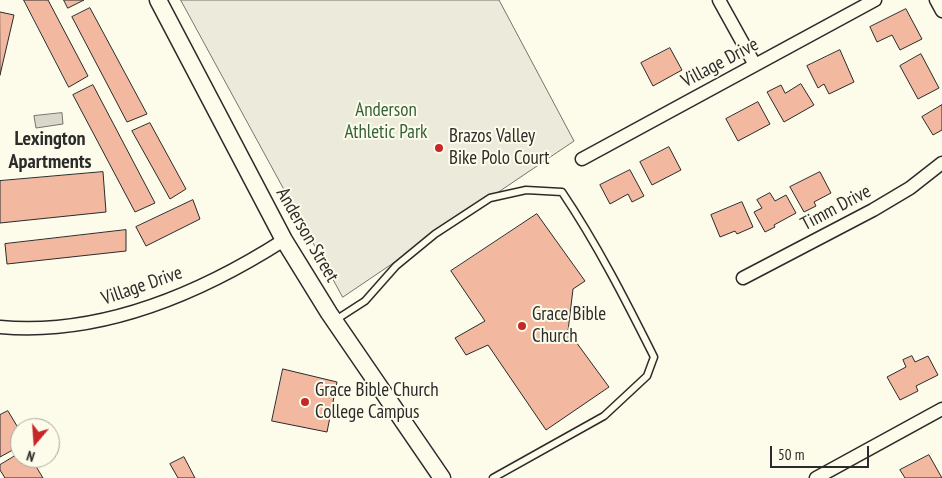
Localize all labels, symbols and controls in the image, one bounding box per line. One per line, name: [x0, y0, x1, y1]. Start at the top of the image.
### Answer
street label: Village Drive: [678, 33, 762, 93]
park label: Anderson Athletic Park: [345, 100, 427, 144]
place label: Brazos Valley Bike Polo Court: [449, 126, 550, 170]
district label: Lexington Apartments: [8, 127, 92, 174]
marker: Brazos Valley Bike Polo Court: [433, 142, 445, 154]
street label: Timm Drive: [797, 180, 875, 236]
street label: Anderson Street: [271, 184, 343, 286]
street label: Village Drive: [99, 262, 185, 310]
place label: Grace Bible Church: [532, 304, 606, 348]
marker: Grace Bible Church: [516, 320, 528, 332]
place label: Grace Bible Church College Campus: [315, 380, 439, 424]
marker: Grace Bible Church College Campus: [299, 396, 311, 408]
north arrow: [10, 418, 60, 468]
scale bar: [772, 436, 871, 468]
text: 50 m: [778, 445, 804, 464]
text: N: [24, 447, 37, 466]

